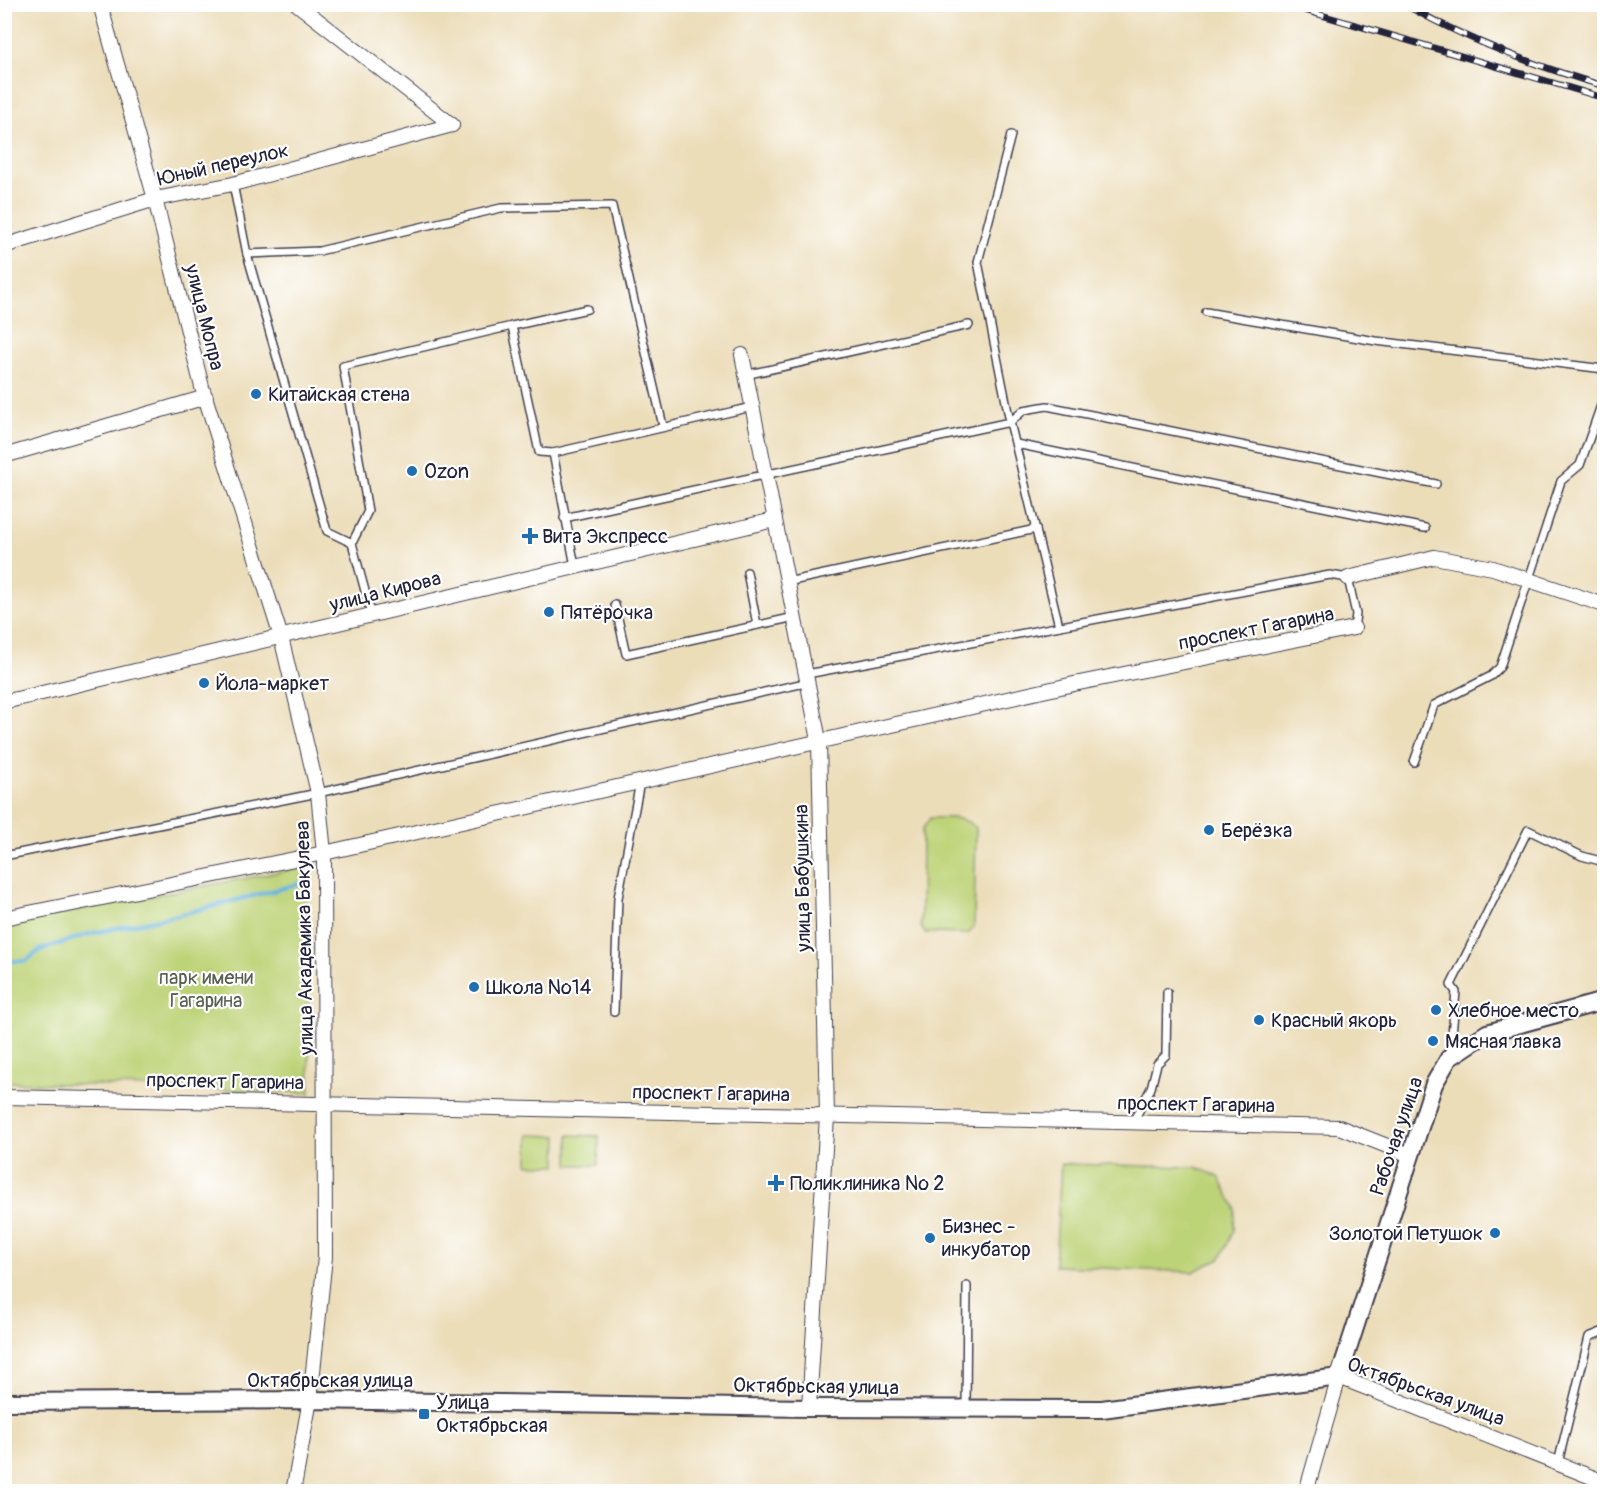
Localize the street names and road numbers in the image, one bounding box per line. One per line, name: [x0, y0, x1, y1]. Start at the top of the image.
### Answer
street label: Юный переулок: [155, 137, 291, 192]
street label: улица Мопра: [179, 261, 230, 373]
street label: улица Кирова: [326, 566, 443, 618]
street label: проспект Гагарина: [1176, 601, 1336, 656]
street label: улица Бабушкина: [789, 804, 816, 953]
street label: улица Академика Бакулева: [290, 821, 319, 1056]
street label: проспект Гагарина: [146, 1068, 304, 1095]
street label: Рабочая улица: [1364, 1074, 1428, 1199]
street label: проспект Гагарина: [632, 1080, 790, 1107]
street label: проспект Гагарина: [1117, 1091, 1275, 1118]
street label: Октябрьская улица: [1344, 1351, 1508, 1432]
street label: Октябрьская улица: [247, 1368, 413, 1393]
street label: Октябрьская улица: [733, 1373, 899, 1400]

